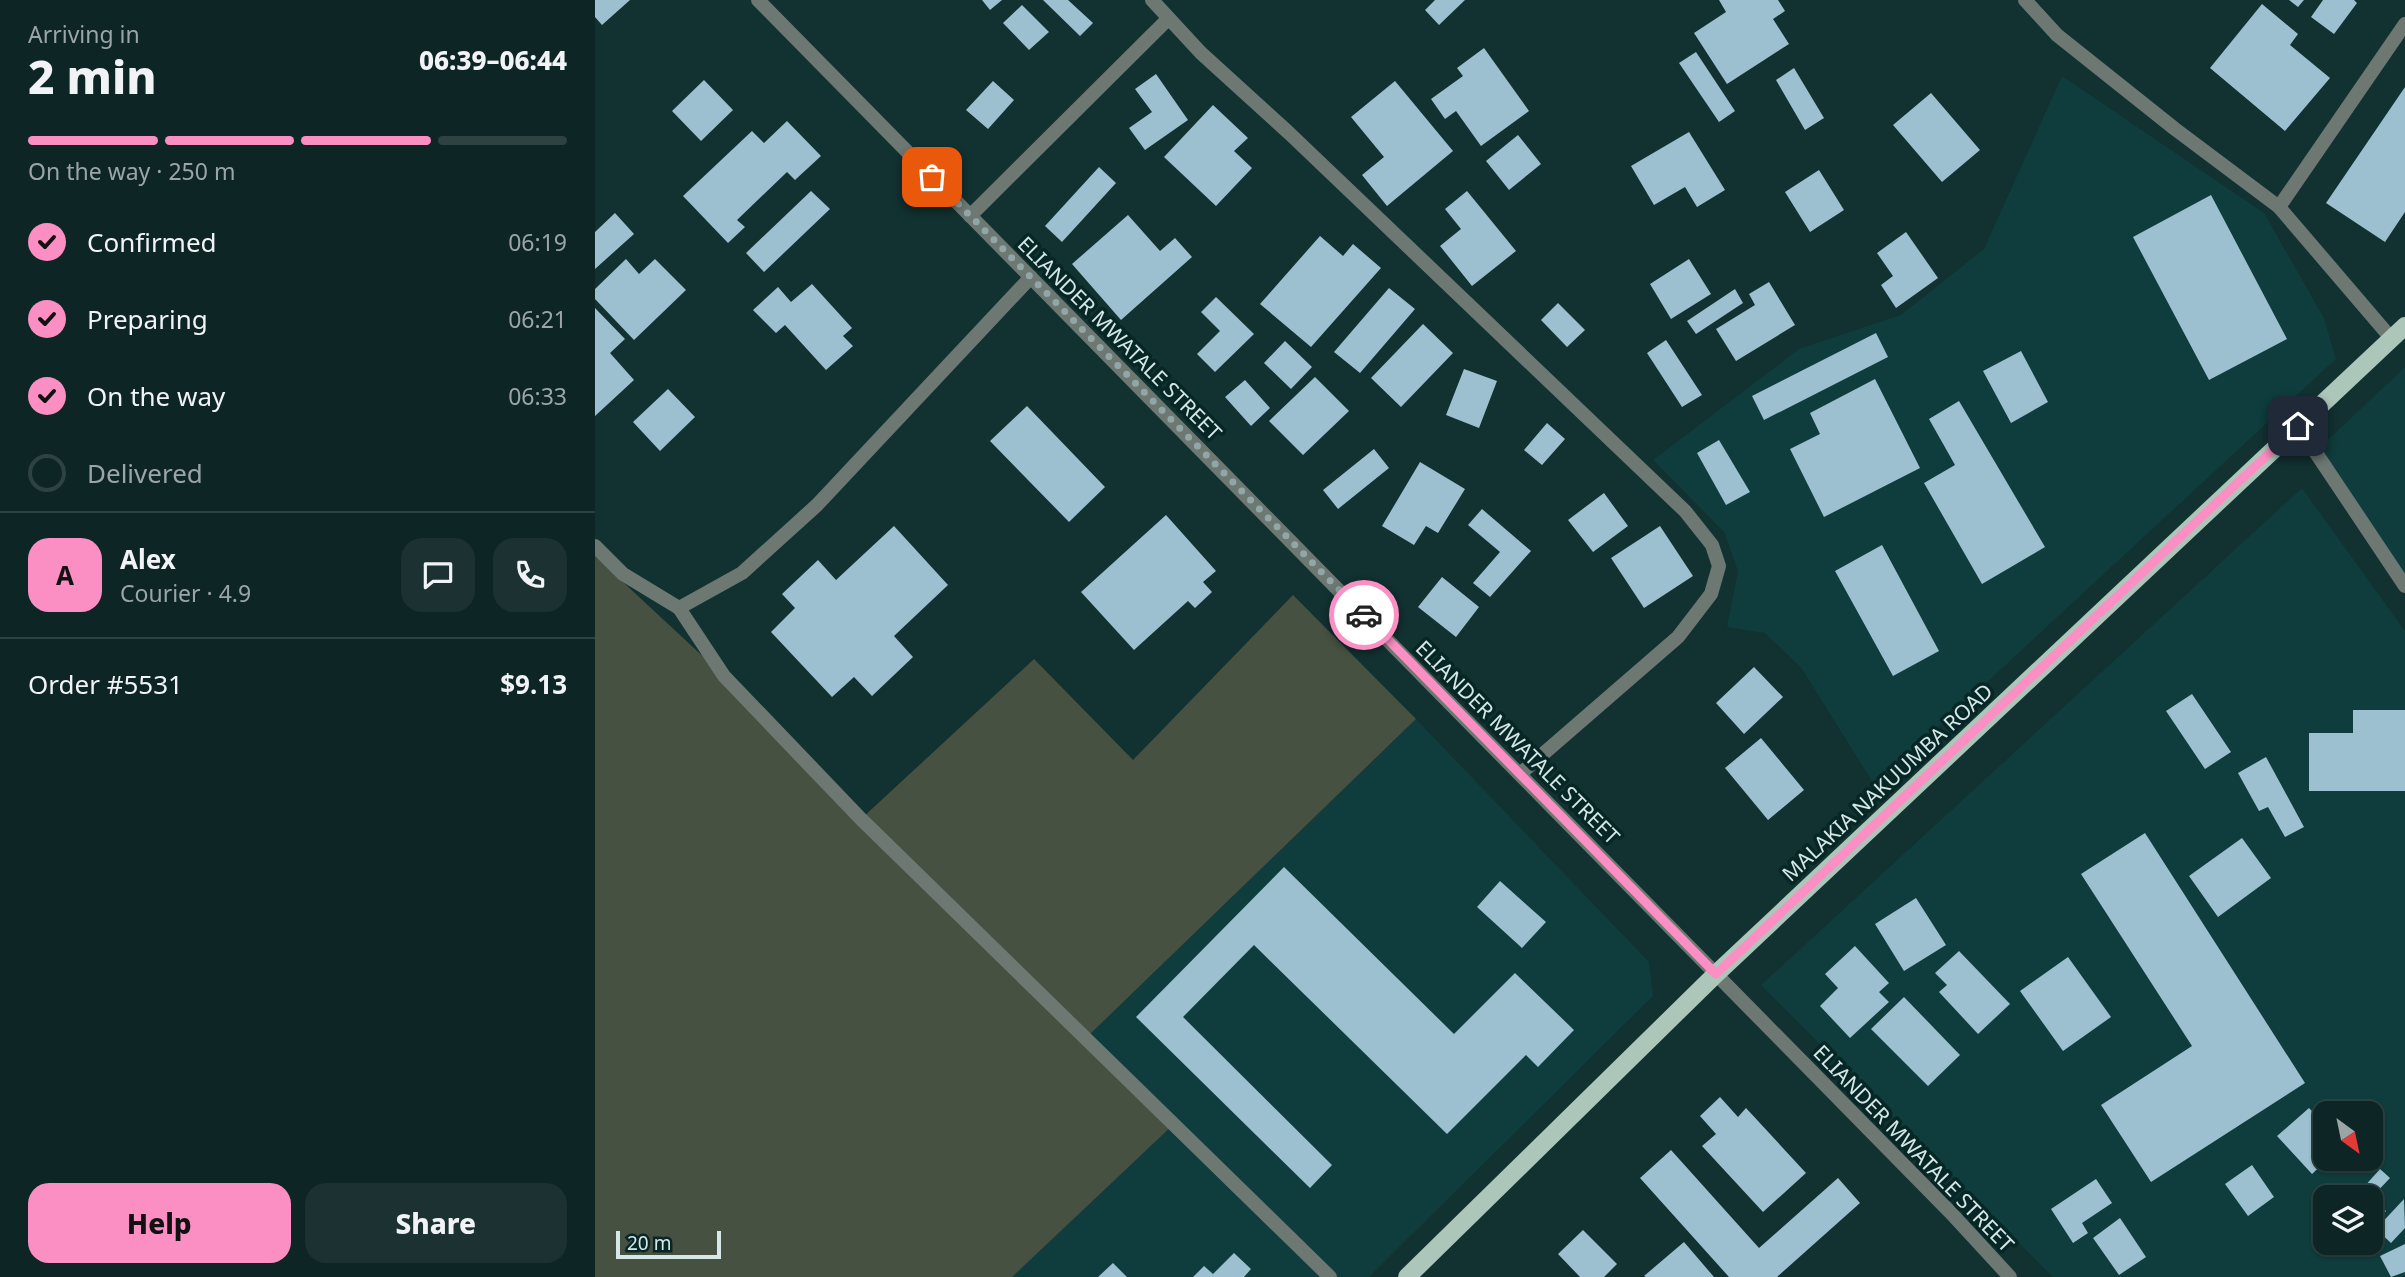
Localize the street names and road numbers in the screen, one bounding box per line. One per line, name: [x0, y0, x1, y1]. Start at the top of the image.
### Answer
street label: ELIANDER MWATALE STREET: [1012, 230, 1228, 446]
street label: ELIANDER MWATALE STREET: [1410, 634, 1626, 850]
street label: MALAKIA NAKUUMBA ROAD: [1776, 677, 1998, 887]
street label: ELIANDER MWATALE STREET: [1808, 1038, 2021, 1258]

